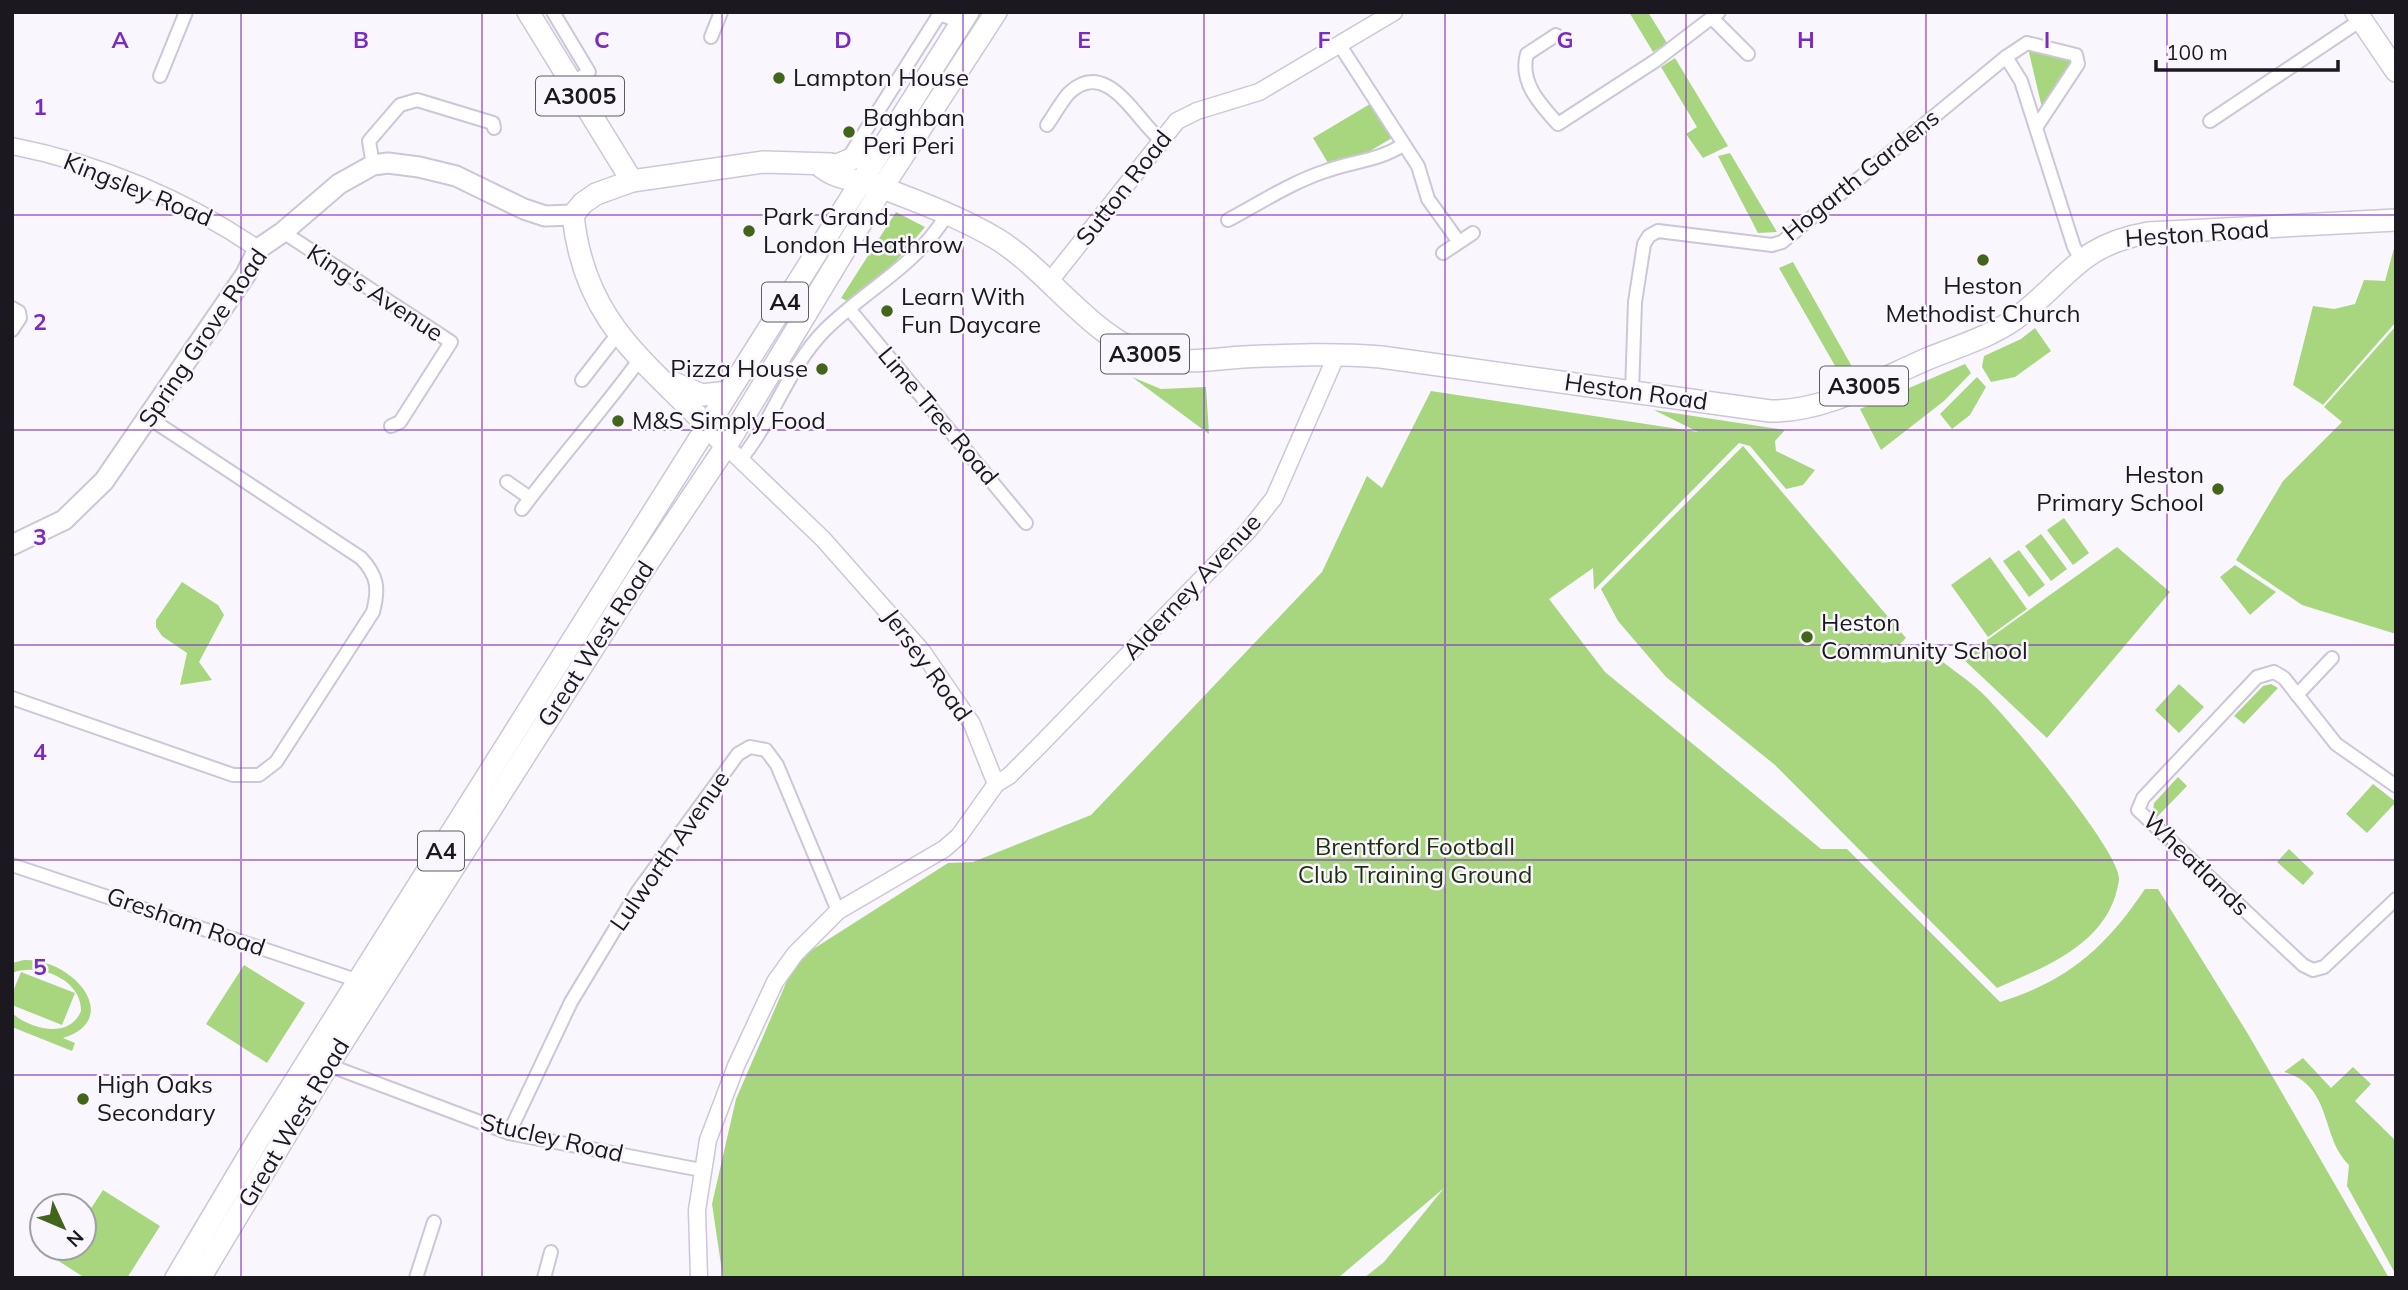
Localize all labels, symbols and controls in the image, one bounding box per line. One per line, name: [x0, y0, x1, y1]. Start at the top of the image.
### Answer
text: A: [111, 25, 129, 54]
text: B: [353, 25, 369, 54]
text: C: [594, 25, 610, 54]
text: D: [834, 25, 852, 54]
text: E: [1077, 25, 1091, 54]
text: F: [1317, 25, 1331, 54]
text: G: [1556, 25, 1574, 54]
text: H: [1797, 25, 1815, 54]
text: I: [2044, 25, 2050, 54]
scale bar: [2156, 28, 2338, 72]
text: 100 m: [2166, 39, 2228, 65]
place label: Lampton House: [793, 62, 969, 92]
marker: Lampton House: [771, 70, 787, 86]
road number: A3005: [536, 76, 624, 116]
text: 1: [33, 92, 47, 121]
place label: Baghban Peri Peri: [863, 102, 965, 160]
street label: Hogarth Gardens: [1776, 102, 1945, 247]
marker: Baghban Peri Peri: [841, 124, 857, 140]
street label: Sutton Road: [1069, 124, 1178, 251]
street label: Kingsley Road: [60, 146, 217, 233]
place label: Park Grand London Heathrow: [763, 201, 964, 259]
street label: Heston Road: [2124, 213, 2270, 253]
marker: Park Grand London Heathrow: [741, 223, 757, 239]
street label: King's Avenue: [302, 237, 449, 347]
street label: Spring Grove Road: [131, 242, 273, 432]
marker: Heston Methodist Church: [1975, 252, 1991, 268]
place label: Heston Methodist Church: [1885, 270, 2081, 328]
place label: Learn With Fun Daycare: [901, 281, 1041, 339]
road number: A4: [762, 282, 808, 322]
marker: Learn With Fun Daycare: [879, 303, 895, 319]
text: 2: [33, 307, 47, 336]
road number: A3005: [1101, 334, 1189, 374]
street label: Lime Tree Road: [872, 340, 1005, 491]
place label: Pizza House: [670, 353, 808, 383]
marker: Pizza House: [814, 361, 830, 377]
street label: Heston Road: [1563, 366, 1710, 416]
road number: A3005: [1820, 366, 1908, 406]
place label: M&S Simply Food: [632, 405, 826, 435]
marker: M&S Simply Food: [610, 413, 626, 429]
place label: Heston Primary School: [2036, 459, 2204, 517]
marker: Heston Primary School: [2210, 481, 2226, 497]
street label: Alderney Avenue: [1116, 507, 1267, 666]
text: 3: [33, 522, 47, 551]
street label: Great West Road: [530, 555, 660, 732]
street label: Jersey Road: [877, 602, 979, 727]
place label: Heston Community School: [1821, 607, 2028, 665]
marker: Heston Community School: [1799, 629, 1815, 645]
text: 4: [33, 737, 47, 766]
street label: Lulworth Avenue: [603, 765, 736, 936]
street label: Wheatlands: [2137, 805, 2256, 922]
park label: Brentford Football Club Training Ground: [1298, 831, 1532, 889]
road number: A4: [418, 832, 464, 870]
street label: Gresham Road: [103, 880, 270, 962]
text: 5: [33, 952, 47, 981]
street label: Great West Road: [231, 1033, 355, 1212]
place label: High Oaks Secondary: [97, 1069, 216, 1127]
marker: High Oaks Secondary: [75, 1091, 91, 1107]
street label: Stucley Road: [478, 1106, 626, 1168]
north arrow: [28, 1192, 98, 1262]
text: N: [62, 1225, 89, 1252]

